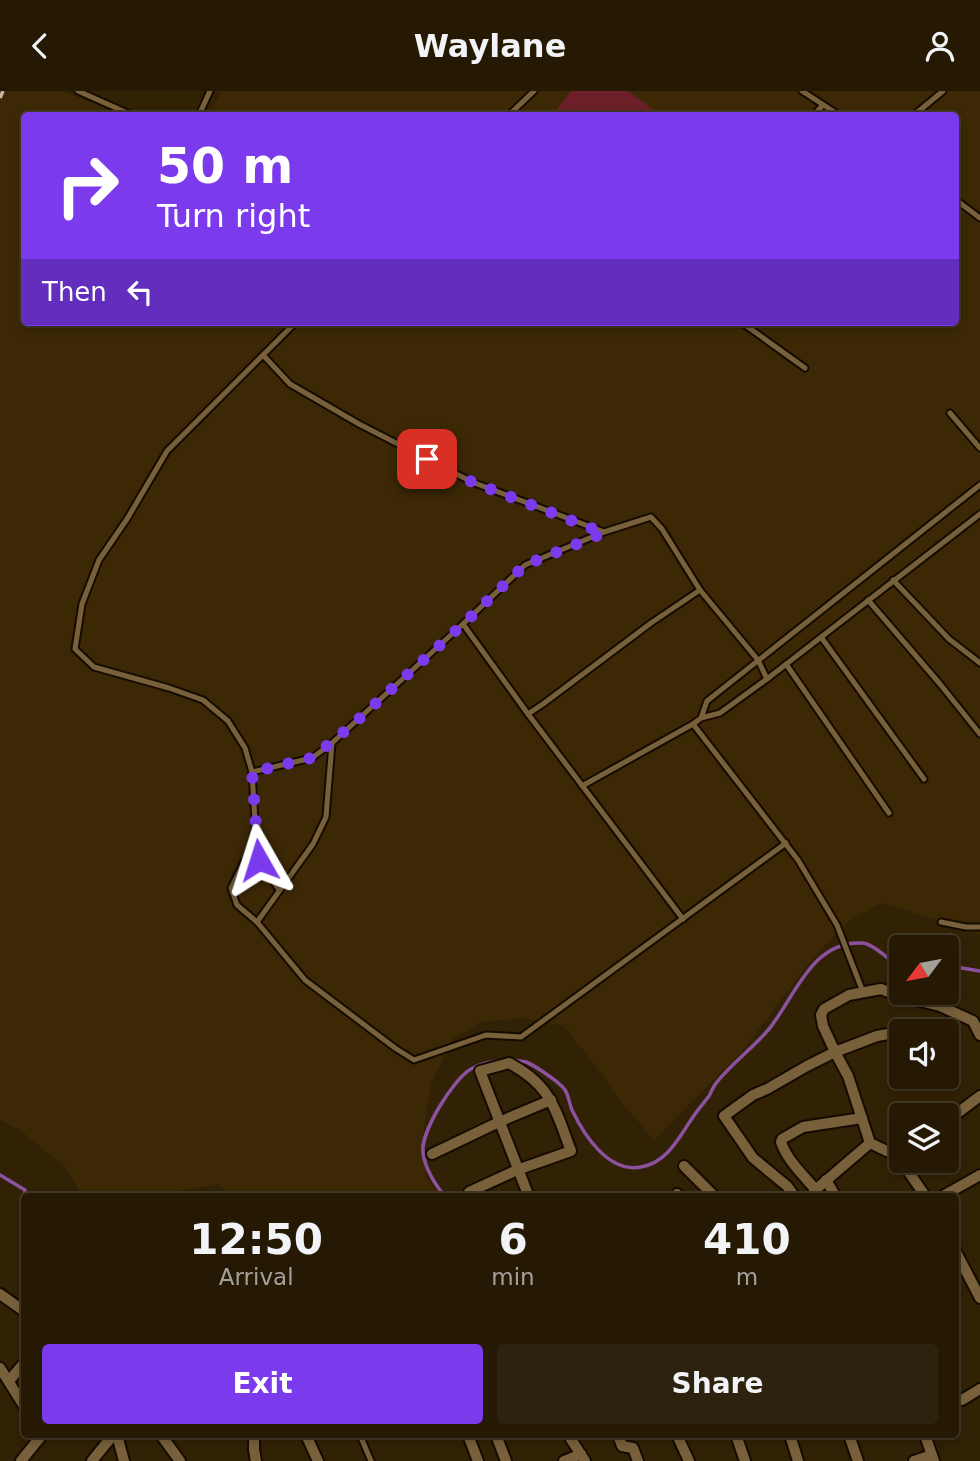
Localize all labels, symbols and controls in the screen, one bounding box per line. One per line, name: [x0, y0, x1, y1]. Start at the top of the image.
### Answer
icon: back: [21, 27, 59, 65]
text: Waylane: [414, 27, 566, 65]
icon: person: [921, 27, 959, 65]
text: 50 m: [157, 138, 293, 195]
icon: right: [42, 140, 133, 231]
text: Turn right: [157, 197, 310, 235]
icon: left: [121, 273, 159, 311]
text: Then: [42, 277, 107, 307]
pin: [397, 429, 457, 489]
icon: arrive: [408, 440, 446, 478]
position arrow: [222, 823, 296, 897]
north arrow: [889, 935, 959, 1005]
map controls: [889, 935, 959, 1173]
button: sound: [889, 1019, 959, 1089]
button: layers: [889, 1103, 959, 1173]
text: 12:50: [189, 1215, 323, 1264]
text: 6: [498, 1215, 528, 1264]
text: 410: [703, 1215, 791, 1264]
text: Arrival: [219, 1264, 294, 1290]
text: min: [491, 1264, 535, 1290]
text: m: [736, 1264, 758, 1290]
button: Exit: [42, 1344, 483, 1424]
button: Share: [497, 1344, 938, 1424]

